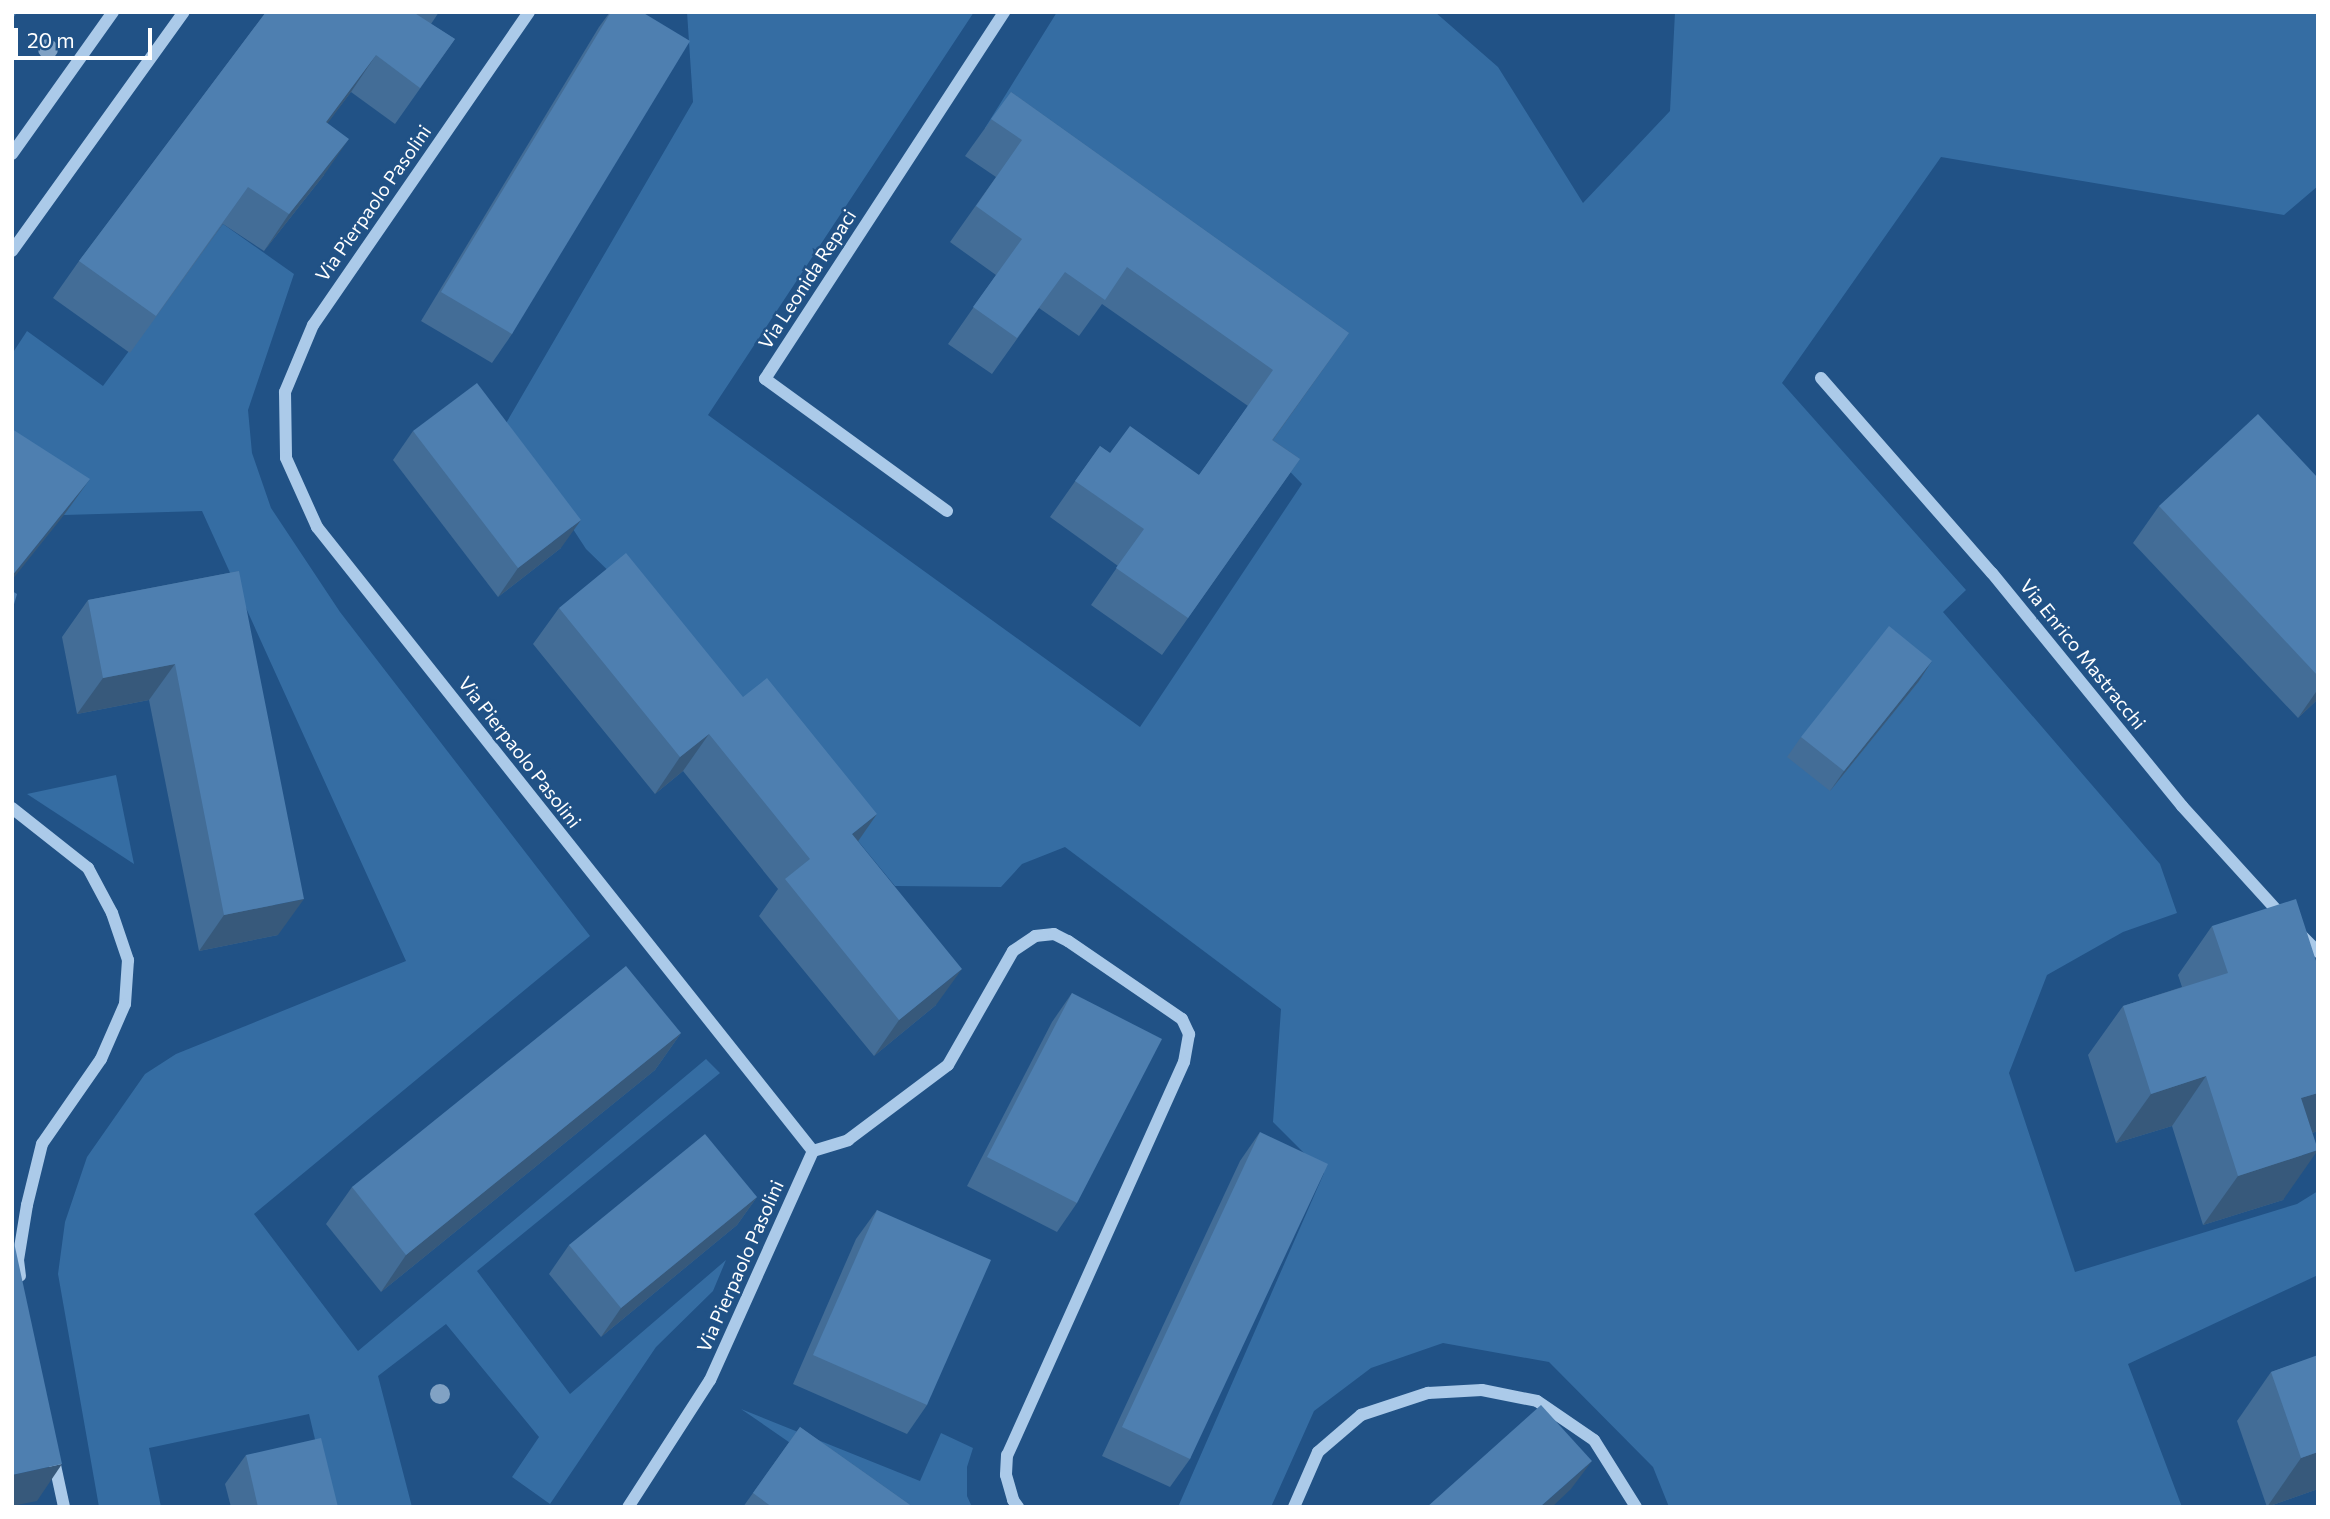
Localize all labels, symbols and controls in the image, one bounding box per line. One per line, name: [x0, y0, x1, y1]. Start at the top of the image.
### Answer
scale bar: [18, 14, 156, 58]
text: 20 m: [27, 27, 75, 52]
street label: Via Pierpaolo Pasolini: [310, 120, 436, 286]
street label: Via Leonida Repaci: [753, 205, 861, 353]
street label: Via Enrico Mastracchi: [2015, 574, 2151, 734]
street label: Via Pierpaolo Pasolini: [454, 672, 586, 832]
street label: Via Pierpaolo Pasolini: [692, 1177, 788, 1355]

